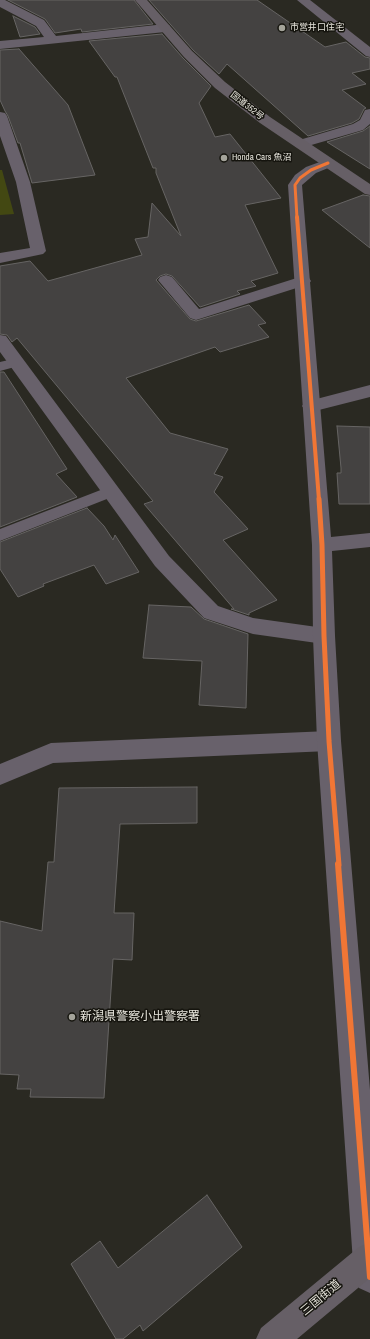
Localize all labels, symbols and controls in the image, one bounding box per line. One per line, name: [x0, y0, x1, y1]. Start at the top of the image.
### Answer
marker: 市営井口住宅: [277, 23, 287, 33]
place label: 市営井口住宅: [290, 23, 344, 33]
street label: 国道352号: [228, 90, 266, 122]
marker: Honda Cars 魚沼: [219, 153, 229, 163]
place label: Honda Cars 魚沼: [232, 153, 291, 163]
place label: 新潟県警察小出警察署: [80, 1010, 200, 1024]
marker: 新潟県警察小出警察署: [67, 1012, 77, 1022]
street label: 三国街道: [298, 1277, 344, 1319]

